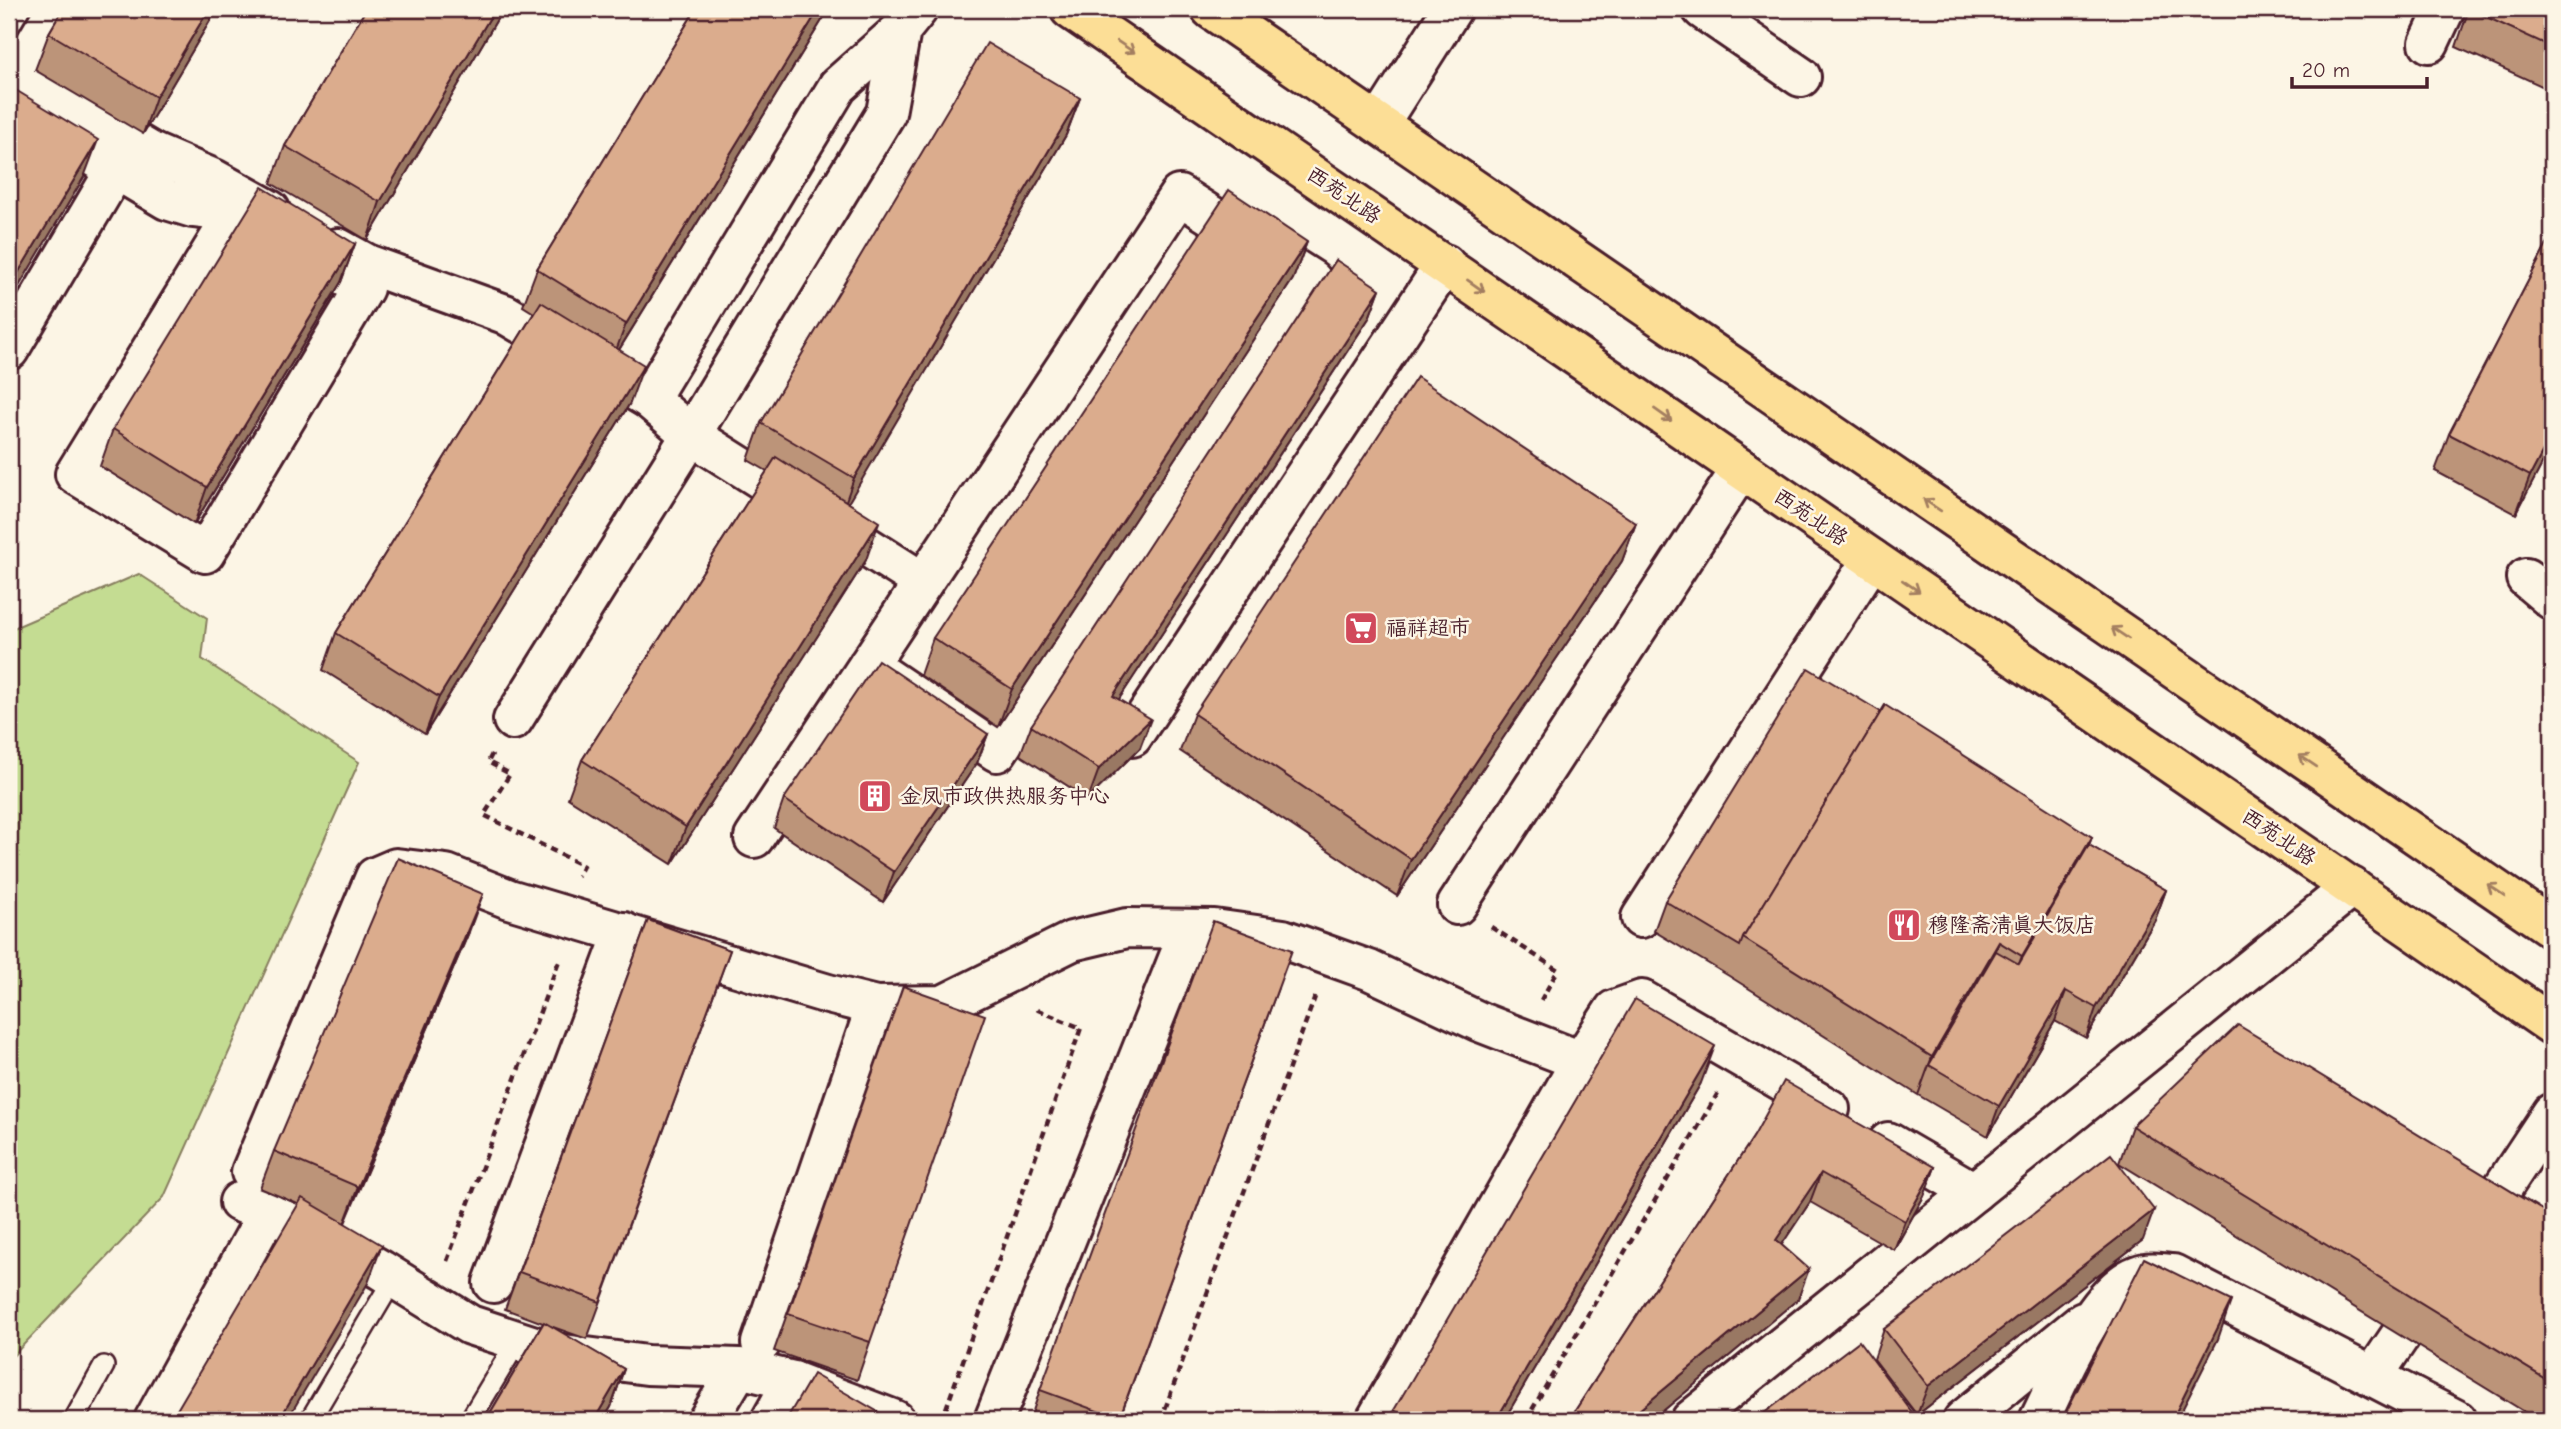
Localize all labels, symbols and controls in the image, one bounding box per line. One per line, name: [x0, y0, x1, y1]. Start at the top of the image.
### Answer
one-way arrow: [1116, 40, 1135, 54]
scale bar: [2292, 46, 2426, 90]
text: 20 m: [2302, 58, 2350, 82]
street label: 西苑北路: [1302, 162, 1386, 228]
one-way arrow: [1466, 279, 1485, 293]
one-way arrow: [1653, 408, 1672, 422]
street label: 西苑北路: [1769, 484, 1853, 550]
one-way arrow: [1923, 498, 1942, 512]
one-way arrow: [1901, 579, 1920, 593]
supermarket icon: 福祥超市: [1342, 609, 1380, 647]
place label: 福祥超市: [1386, 616, 1470, 640]
one-way arrow: [2111, 626, 2130, 640]
one-way arrow: [2299, 754, 2318, 768]
building icon: 金凤市政供热服务中心: [856, 777, 894, 815]
place label: 金凤市政供热服务中心: [900, 784, 1110, 808]
street label: 西苑北路: [2237, 804, 2321, 870]
one-way arrow: [2487, 882, 2506, 897]
restaurant icon: 穆隆斋清真大饭店: [1885, 906, 1923, 944]
place label: 穆隆斋清真大饭店: [1928, 913, 2096, 937]

